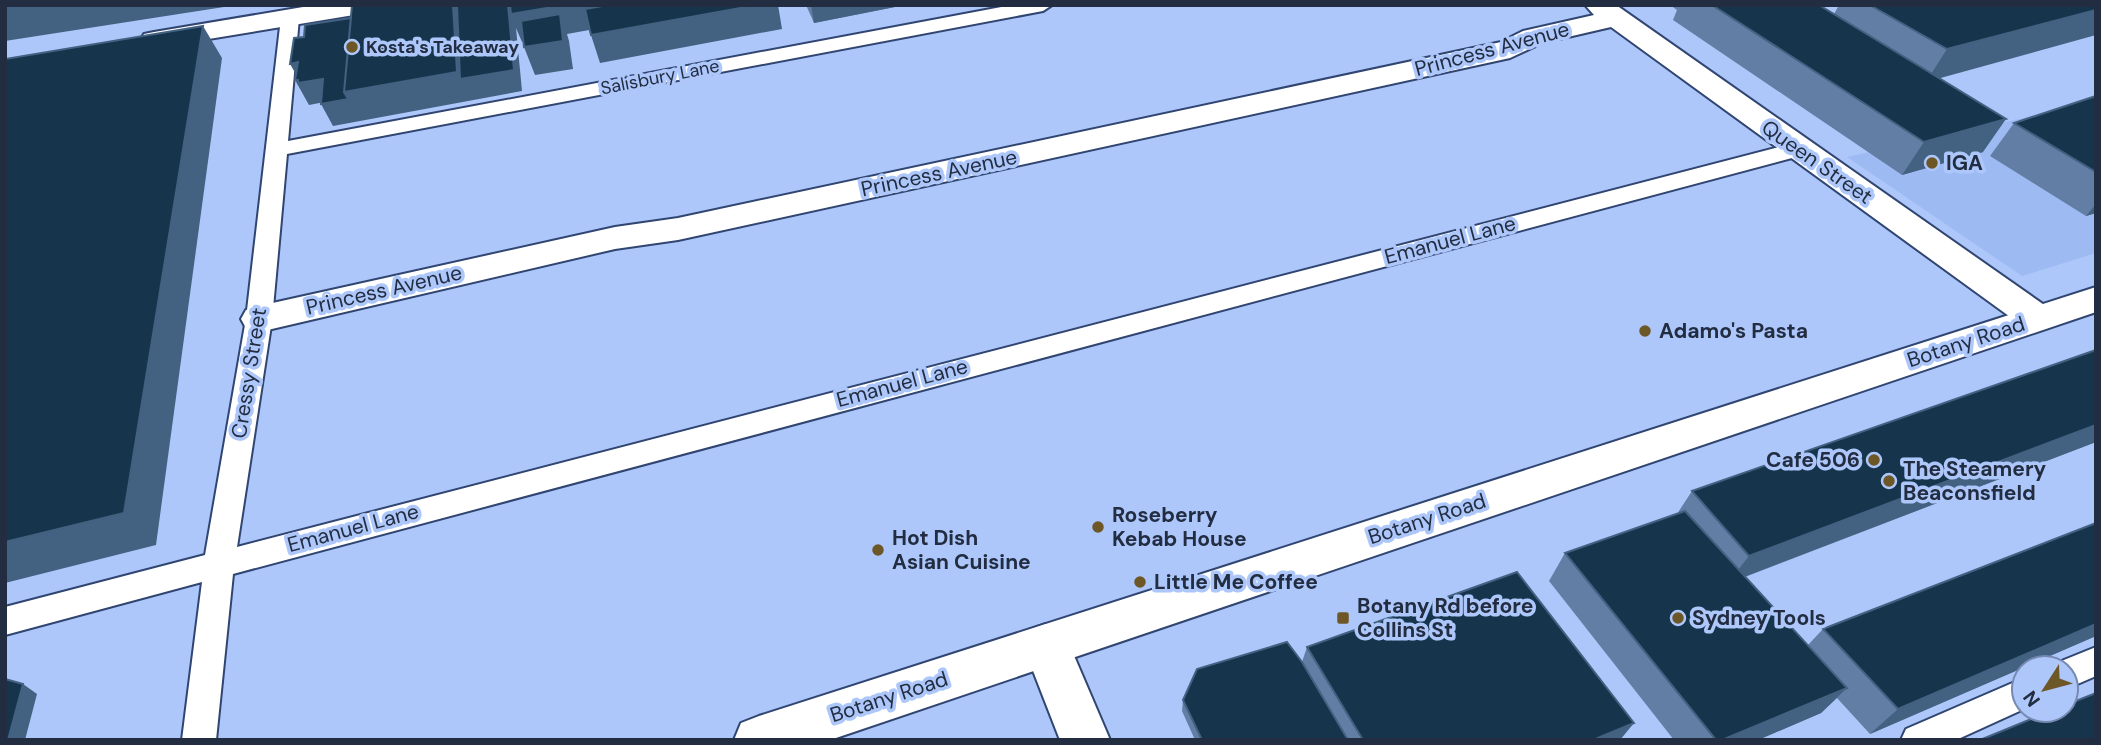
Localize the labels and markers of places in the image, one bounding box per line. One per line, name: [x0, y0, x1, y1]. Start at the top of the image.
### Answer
place label: Kosta's Takeaway: [366, 35, 519, 59]
marker: Kosta's Takeaway: [344, 39, 360, 55]
place label: IGA: [1946, 149, 1983, 177]
marker: IGA: [1924, 155, 1940, 171]
place label: Adamo's Pasta: [1659, 317, 1808, 345]
marker: Adamo's Pasta: [1637, 323, 1653, 339]
place label: Cafe 506: [1766, 446, 1860, 474]
marker: Cafe 506: [1866, 452, 1882, 468]
place label: The Steamery Beaconsfield: [1903, 455, 2047, 507]
marker: The Steamery Beaconsfield: [1881, 473, 1897, 489]
place label: Roseberry Kebab House: [1112, 501, 1247, 553]
marker: Roseberry Kebab House: [1090, 519, 1106, 535]
place label: Hot Dish Asian Cuisine: [892, 524, 1031, 576]
marker: Hot Dish Asian Cuisine: [870, 542, 886, 558]
place label: Little Me Coffee: [1154, 568, 1318, 596]
marker: Little Me Coffee: [1132, 574, 1148, 590]
place label: Botany Rd before Collins St: [1357, 592, 1533, 644]
place label: Sydney Tools: [1692, 604, 1826, 632]
marker: Botany Rd before Collins St: [1335, 610, 1351, 626]
marker: Sydney Tools: [1670, 610, 1686, 626]

